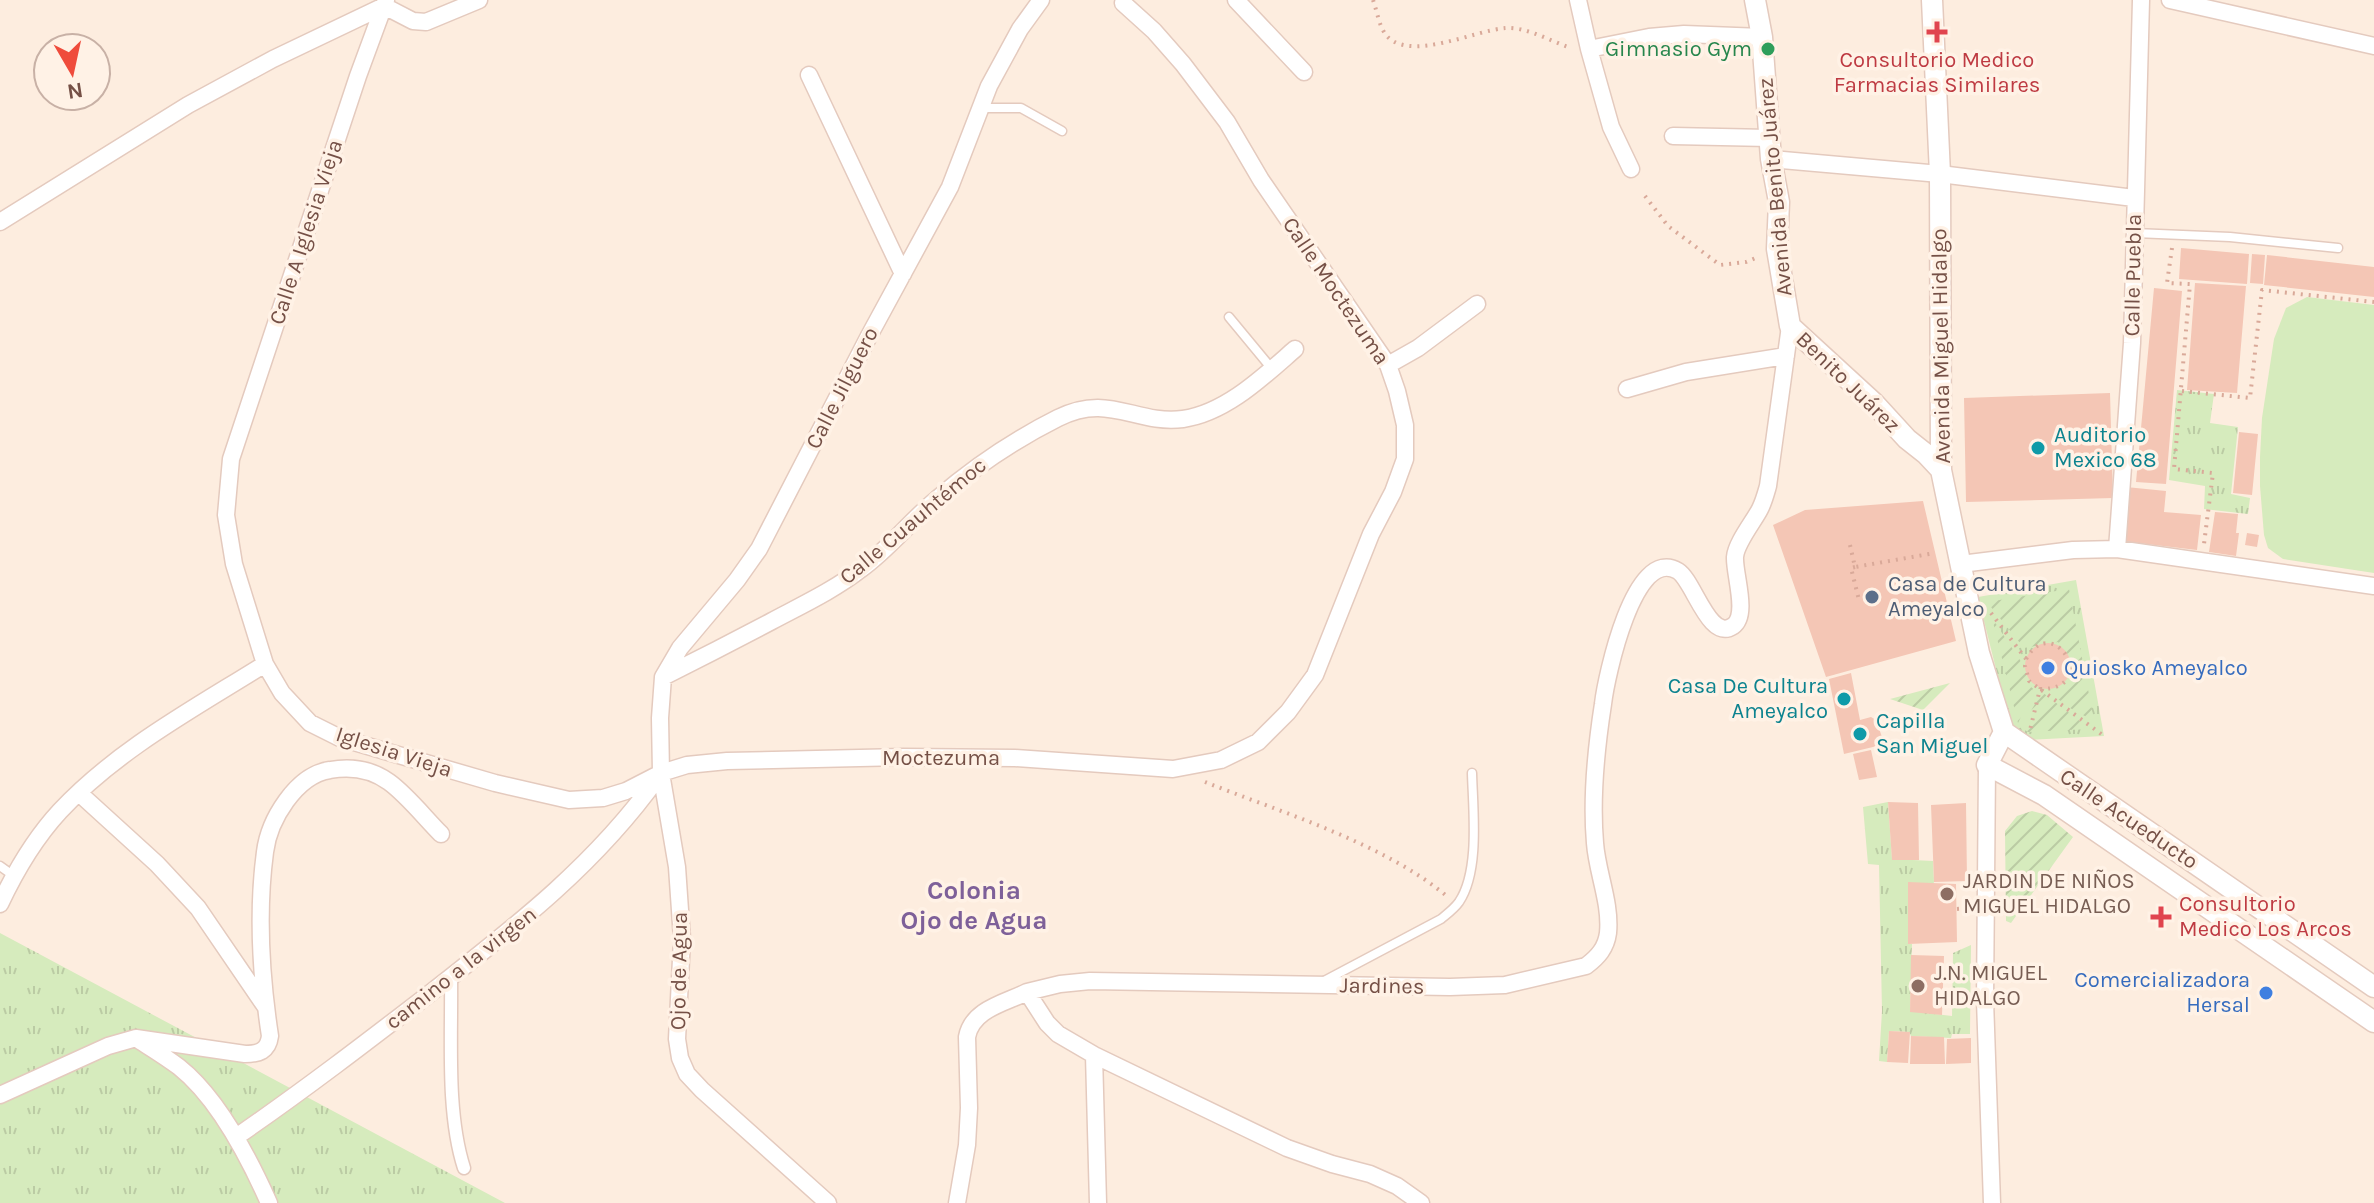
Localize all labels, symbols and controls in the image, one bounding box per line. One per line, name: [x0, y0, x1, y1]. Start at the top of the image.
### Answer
marker: Consultorio Medico Farmacias Similares: [1926, 21, 1948, 43]
north arrow: [32, 32, 112, 112]
place label: Gimnasio Gym: [1605, 36, 1752, 62]
marker: Gimnasio Gym: [1759, 40, 1777, 58]
place label: Consultorio Medico Farmacias Similares: [1834, 47, 2040, 98]
text: N: [65, 77, 85, 105]
street label: Avenida Benito Juárez: [1753, 77, 1797, 297]
street label: Calle A Iglesia Vieja: [264, 136, 348, 328]
street label: Calle Moctezuma: [1277, 212, 1395, 370]
street label: Calle Puebla: [2119, 214, 2147, 336]
street label: Avenida Miguel Hidalgo: [1926, 228, 1956, 464]
street label: Calle Jilguero: [800, 323, 884, 453]
street label: Benito Juárez: [1791, 326, 1905, 438]
place label: Auditorio Mexico 68: [2054, 422, 2156, 473]
marker: Auditorio Mexico 68: [2029, 439, 2047, 457]
street label: Calle Cuauhtémoc: [834, 452, 992, 590]
place label: Casa de Cultura Ameyalco: [1888, 571, 2047, 622]
marker: Casa de Cultura Ameyalco: [1863, 588, 1881, 606]
place label: Quiosko Ameyalco: [2064, 655, 2248, 681]
marker: Quiosko Ameyalco: [2039, 659, 2057, 677]
place label: Casa De Cultura Ameyalco: [1668, 673, 1828, 724]
marker: Casa De Cultura Ameyalco: [1835, 690, 1853, 708]
place label: Capilla San Miguel: [1876, 708, 1988, 759]
street label: Iglesia Vieja: [333, 721, 455, 783]
marker: Capilla San Miguel: [1851, 725, 1869, 743]
street label: Moctezuma: [882, 745, 1000, 771]
street label: Calle Acueducto: [2055, 763, 2203, 875]
place label: JARDIN DE NIÑOS MIGUEL HIDALGO: [1963, 868, 2135, 919]
district label: Colonia Ojo de Agua: [901, 875, 1047, 936]
marker: JARDIN DE NIÑOS MIGUEL HIDALGO: [1938, 885, 1956, 903]
place label: Consultorio Medico Los Arcos: [2179, 891, 2352, 942]
street label: camino a la virgen: [380, 901, 542, 1035]
marker: Consultorio Medico Los Arcos: [2150, 906, 2172, 928]
street label: Ojo de Agua: [665, 912, 693, 1030]
place label: J.N. MIGUEL HIDALGO: [1934, 960, 2048, 1011]
place label: Comercializadora Hersal: [2074, 967, 2250, 1018]
street label: Jardines: [1339, 972, 1425, 1000]
marker: J.N. MIGUEL HIDALGO: [1909, 977, 1927, 995]
marker: Comercializadora Hersal: [2257, 984, 2275, 1002]

